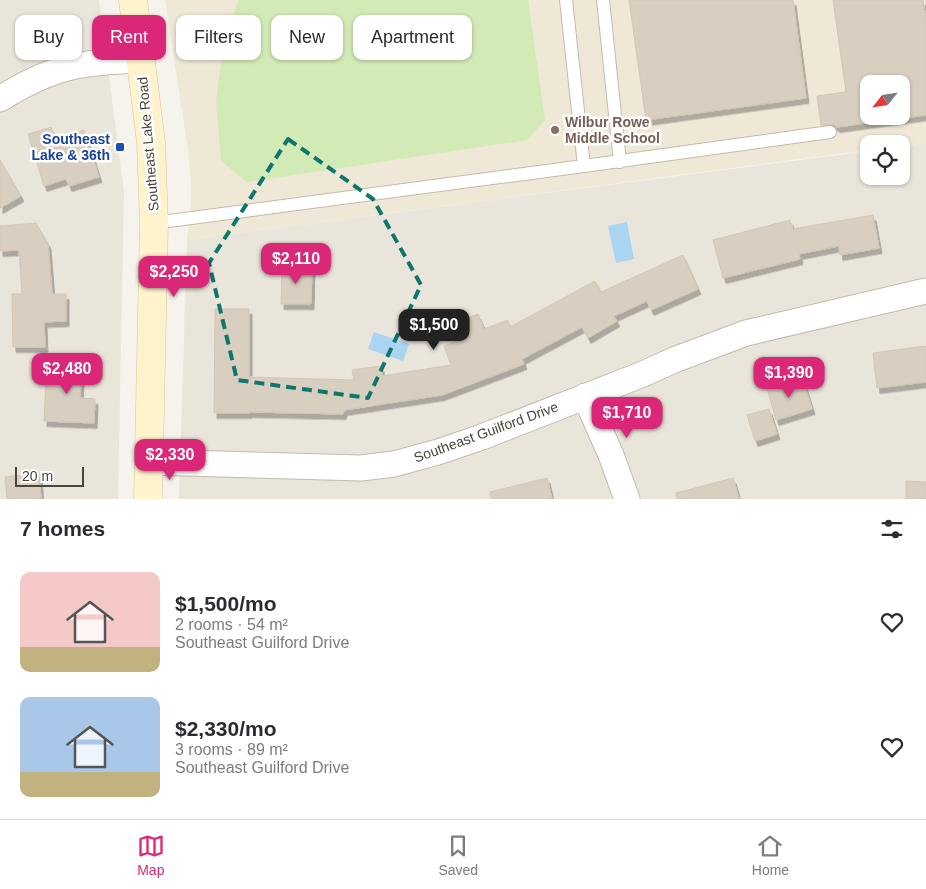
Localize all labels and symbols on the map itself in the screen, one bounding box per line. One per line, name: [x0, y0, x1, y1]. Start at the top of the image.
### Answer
north arrow: [860, 75, 910, 125]
street label: Southeast Lake Road: [134, 76, 162, 212]
place label: Wilbur Rowe Middle School: [565, 114, 660, 146]
marker: Wilbur Rowe Middle School: [549, 124, 561, 136]
place label: Southeast Lake & 36th: [31, 131, 110, 163]
marker: Southeast Lake & 36th: [114, 141, 126, 153]
pin: $2,110: [255, 242, 337, 285]
pin: $2,250: [133, 256, 215, 298]
pin: $1,500: [393, 308, 475, 351]
pin: $2,480: [26, 352, 108, 395]
pin: $1,390: [748, 356, 830, 399]
pin: $1,710: [586, 396, 668, 439]
street label: Southeast Guilford Drive: [412, 398, 561, 466]
pin: $2,330: [129, 438, 211, 481]
scale bar: [15, 464, 84, 487]

